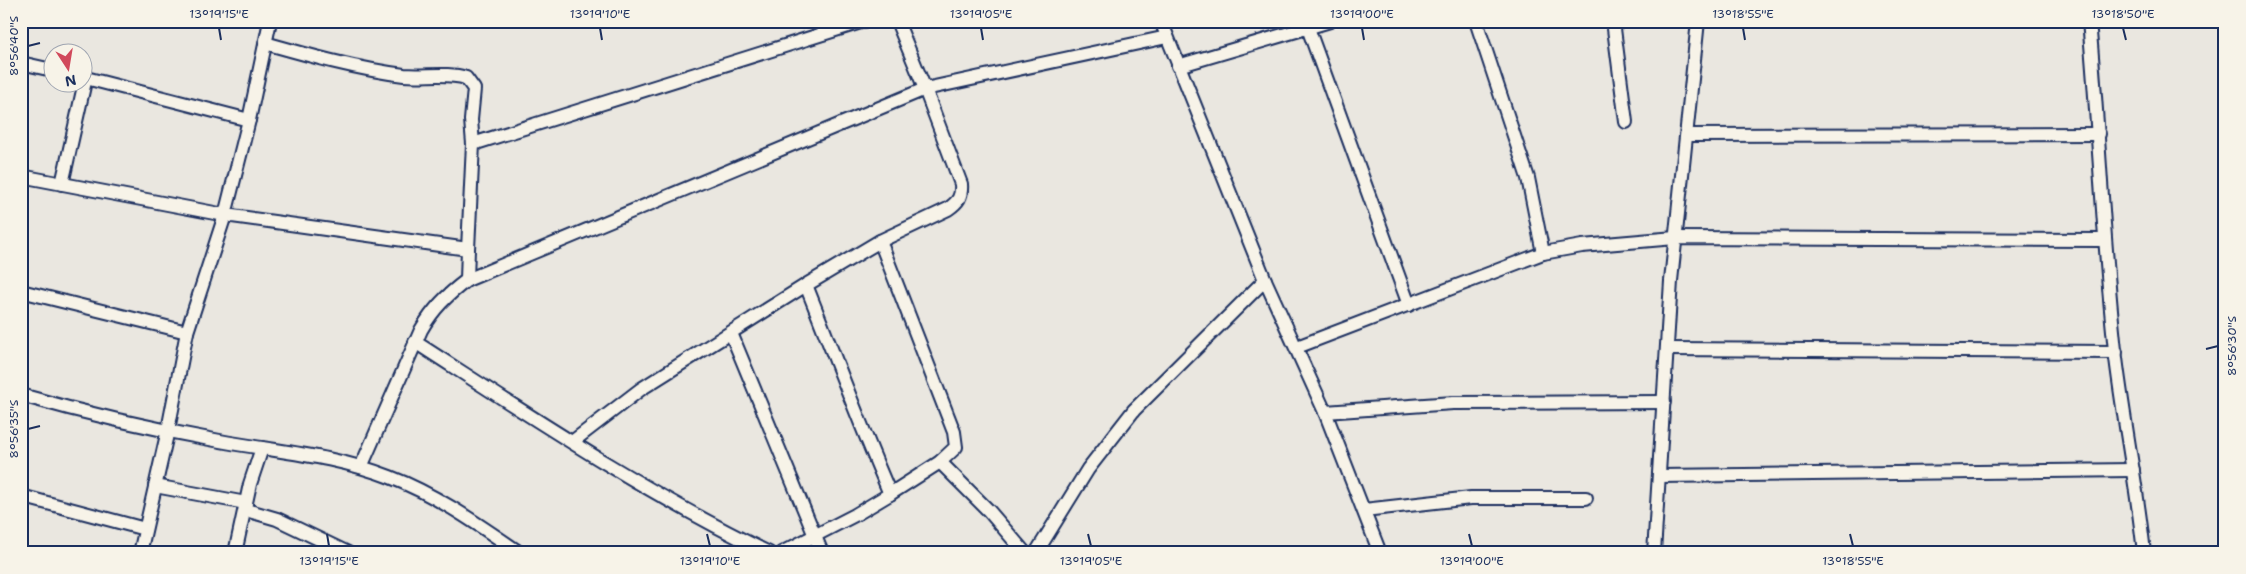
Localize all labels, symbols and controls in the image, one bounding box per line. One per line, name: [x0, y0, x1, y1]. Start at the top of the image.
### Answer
text: 13°19'15"E: [189, 6, 249, 22]
text: 13°19'10"E: [570, 6, 630, 22]
text: 13°19'05"E: [950, 6, 1012, 22]
text: 13°19'00"E: [1330, 6, 1394, 22]
text: 13°18'55"E: [1712, 6, 1774, 22]
text: 13°18'50"E: [2091, 6, 2155, 22]
text: 8°56'40"S: [6, 16, 22, 76]
north arrow: [42, 42, 92, 92]
text: N: [63, 71, 78, 91]
text: 8°56'30"S: [2224, 316, 2240, 376]
text: 8°56'35"S: [6, 399, 22, 458]
text: 13°19'15"E: [299, 553, 359, 569]
text: 13°19'10"E: [680, 553, 740, 569]
text: 13°19'05"E: [1060, 553, 1122, 569]
text: 13°19'00"E: [1440, 553, 1504, 569]
text: 13°18'55"E: [1822, 553, 1884, 569]

